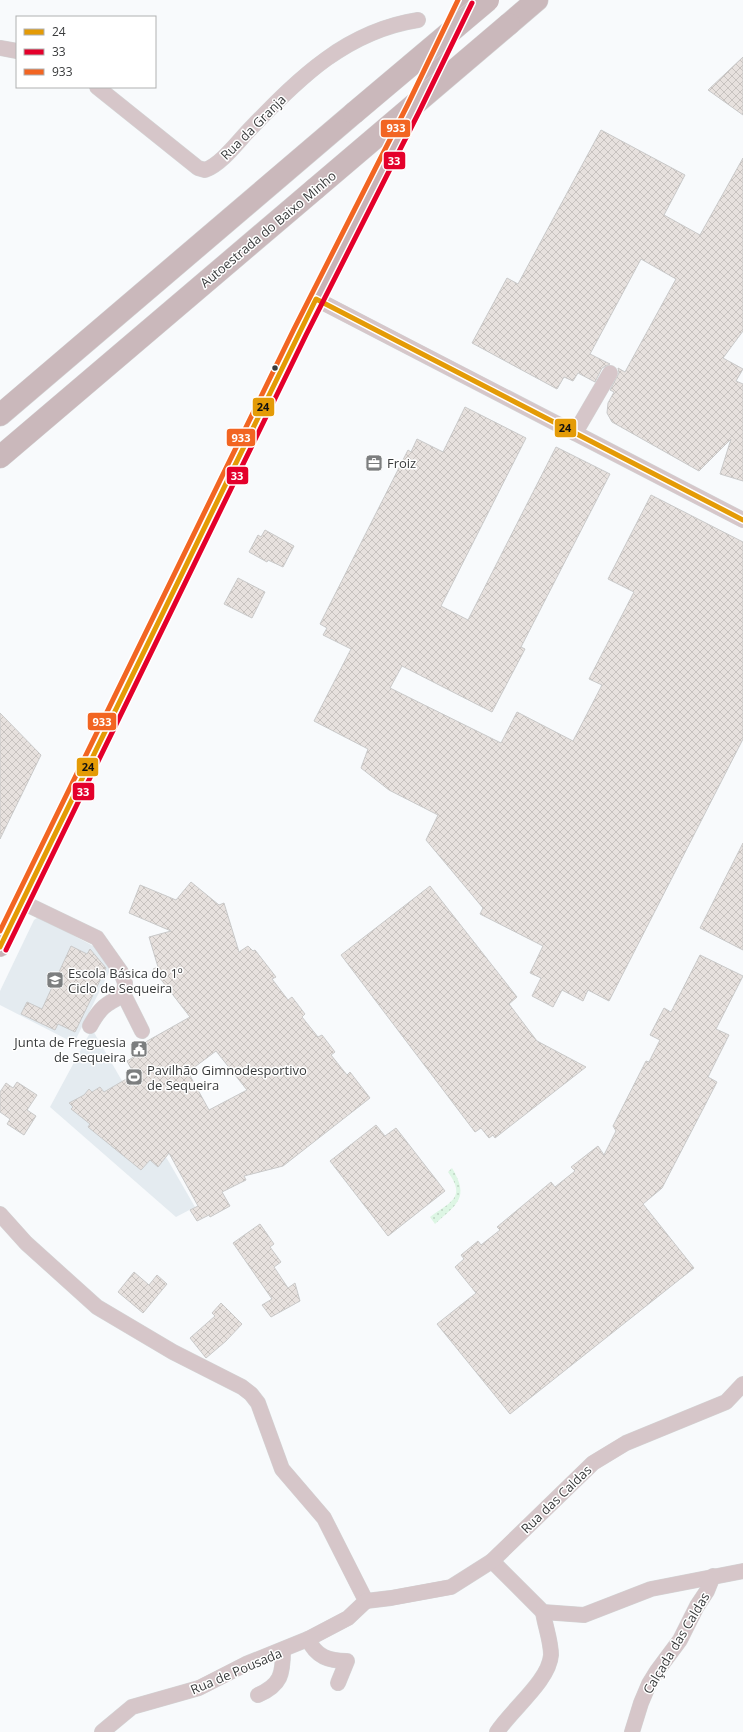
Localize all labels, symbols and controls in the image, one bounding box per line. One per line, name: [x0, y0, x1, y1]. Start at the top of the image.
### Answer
legend: [16, 16, 156, 88]
text: 24: [52, 23, 66, 40]
text: 33: [52, 43, 66, 60]
text: 933: [52, 63, 73, 80]
street label: Rua da Granja: [216, 90, 290, 164]
line badge: 933: [380, 119, 411, 138]
text: 933: [387, 120, 405, 135]
line badge: 33: [383, 151, 406, 170]
text: 33: [388, 153, 400, 168]
street label: Autoestrada do Baixo Minho: [196, 167, 340, 291]
unlabelled marker: [270, 363, 280, 373]
line badge: 24: [252, 397, 275, 417]
text: 24: [257, 399, 270, 414]
line badge: 24: [554, 418, 577, 438]
text: 24: [559, 420, 572, 435]
line badge: 933: [226, 428, 256, 447]
text: 933: [232, 430, 250, 445]
office icon: Froiz: [364, 453, 384, 473]
place label: Froiz: [387, 454, 416, 472]
line badge: 33: [226, 466, 249, 485]
text: 33: [231, 468, 243, 483]
line badge: 933: [87, 712, 117, 731]
text: 933: [93, 714, 111, 729]
line badge: 24: [76, 757, 99, 777]
text: 24: [82, 759, 95, 774]
line badge: 33: [72, 782, 95, 801]
text: 33: [77, 784, 89, 799]
place label: Escola Básica do 1º Ciclo de Sequeira: [68, 964, 183, 997]
school or university icon: Escola Básica do 1º Ciclo de Sequeira: [45, 970, 65, 990]
place label: Junta de Freguesia de Sequeira: [12, 1033, 126, 1066]
public building icon: Junta de Freguesia de Sequeira: [129, 1039, 149, 1059]
place label: Pavilhão Gimnodesportivo de Sequeira: [147, 1061, 307, 1094]
sports icon: Pavilhão Gimnodesportivo de Sequeira: [124, 1067, 144, 1087]
street label: Rua das Caldas: [517, 1461, 595, 1537]
street label: Calçada das Caldas: [639, 1589, 713, 1697]
street label: Rua de Pousada: [188, 1644, 284, 1698]

